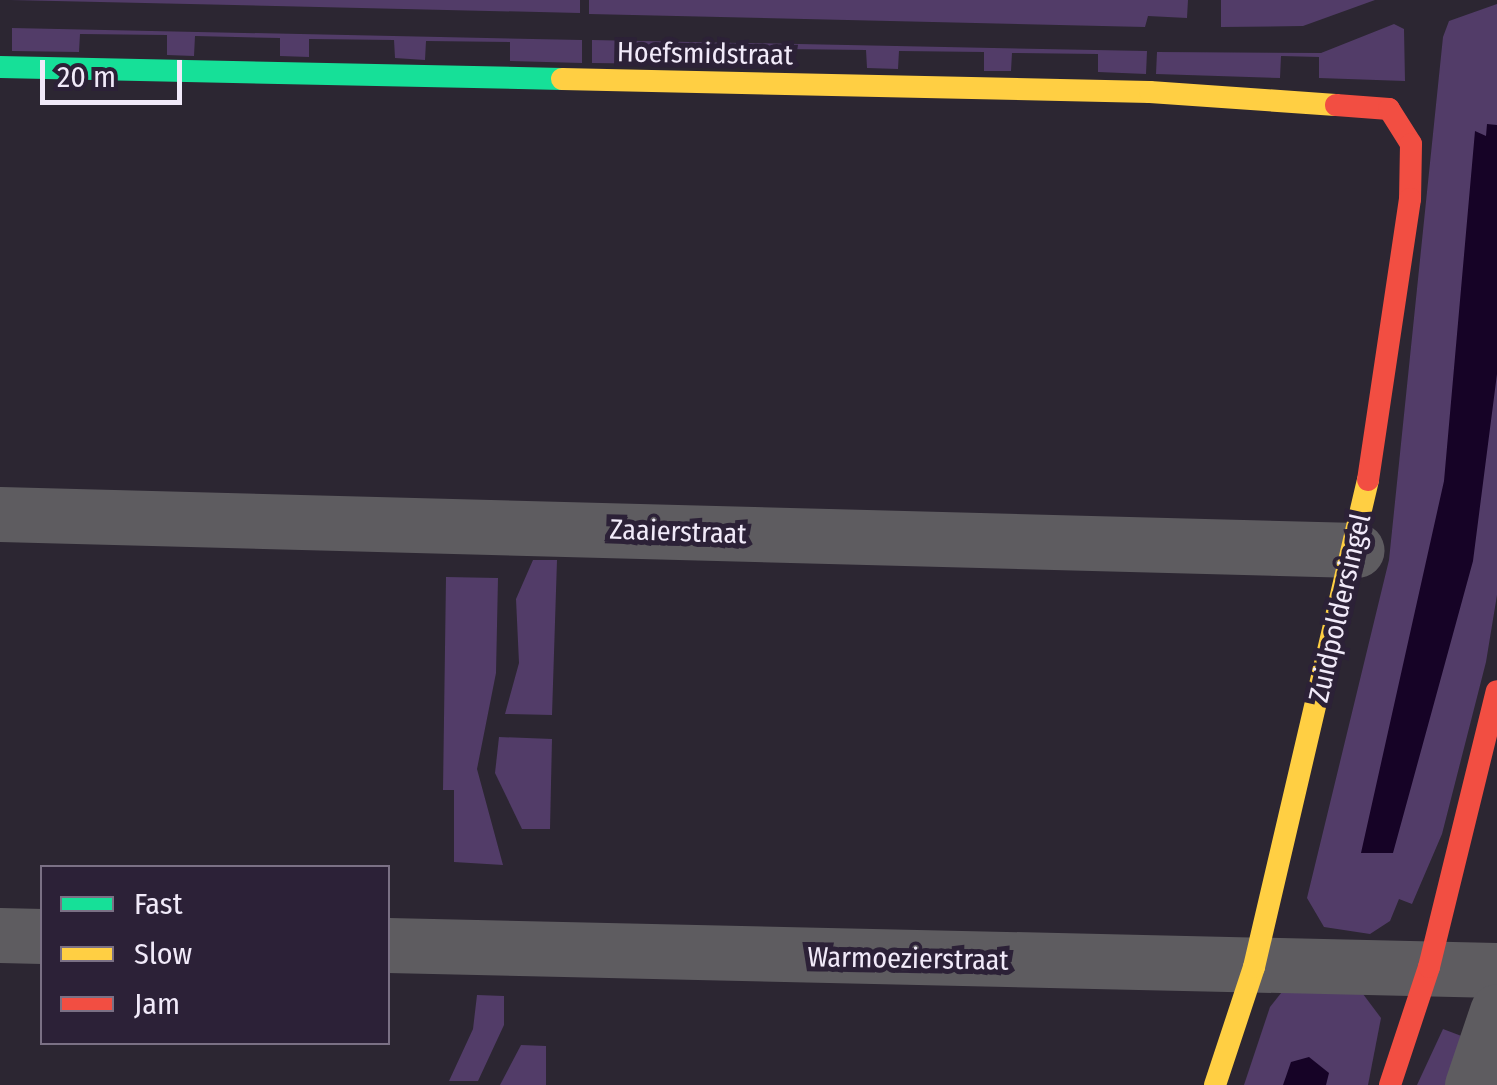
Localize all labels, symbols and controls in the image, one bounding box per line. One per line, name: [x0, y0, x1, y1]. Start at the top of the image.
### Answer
street label: Hoefsmidstraat: [617, 36, 793, 72]
scale bar: [45, 40, 188, 102]
text: 20 m: [57, 59, 116, 95]
street label: Zuidpoldersingel: [1302, 511, 1378, 705]
street label: Zaaierstraat: [609, 513, 747, 551]
legend: [40, 865, 390, 1045]
text: Fast: [134, 886, 182, 922]
text: Slow: [134, 936, 192, 972]
street label: Warmoezierstraat: [807, 940, 1009, 978]
text: Jam: [134, 986, 180, 1022]

